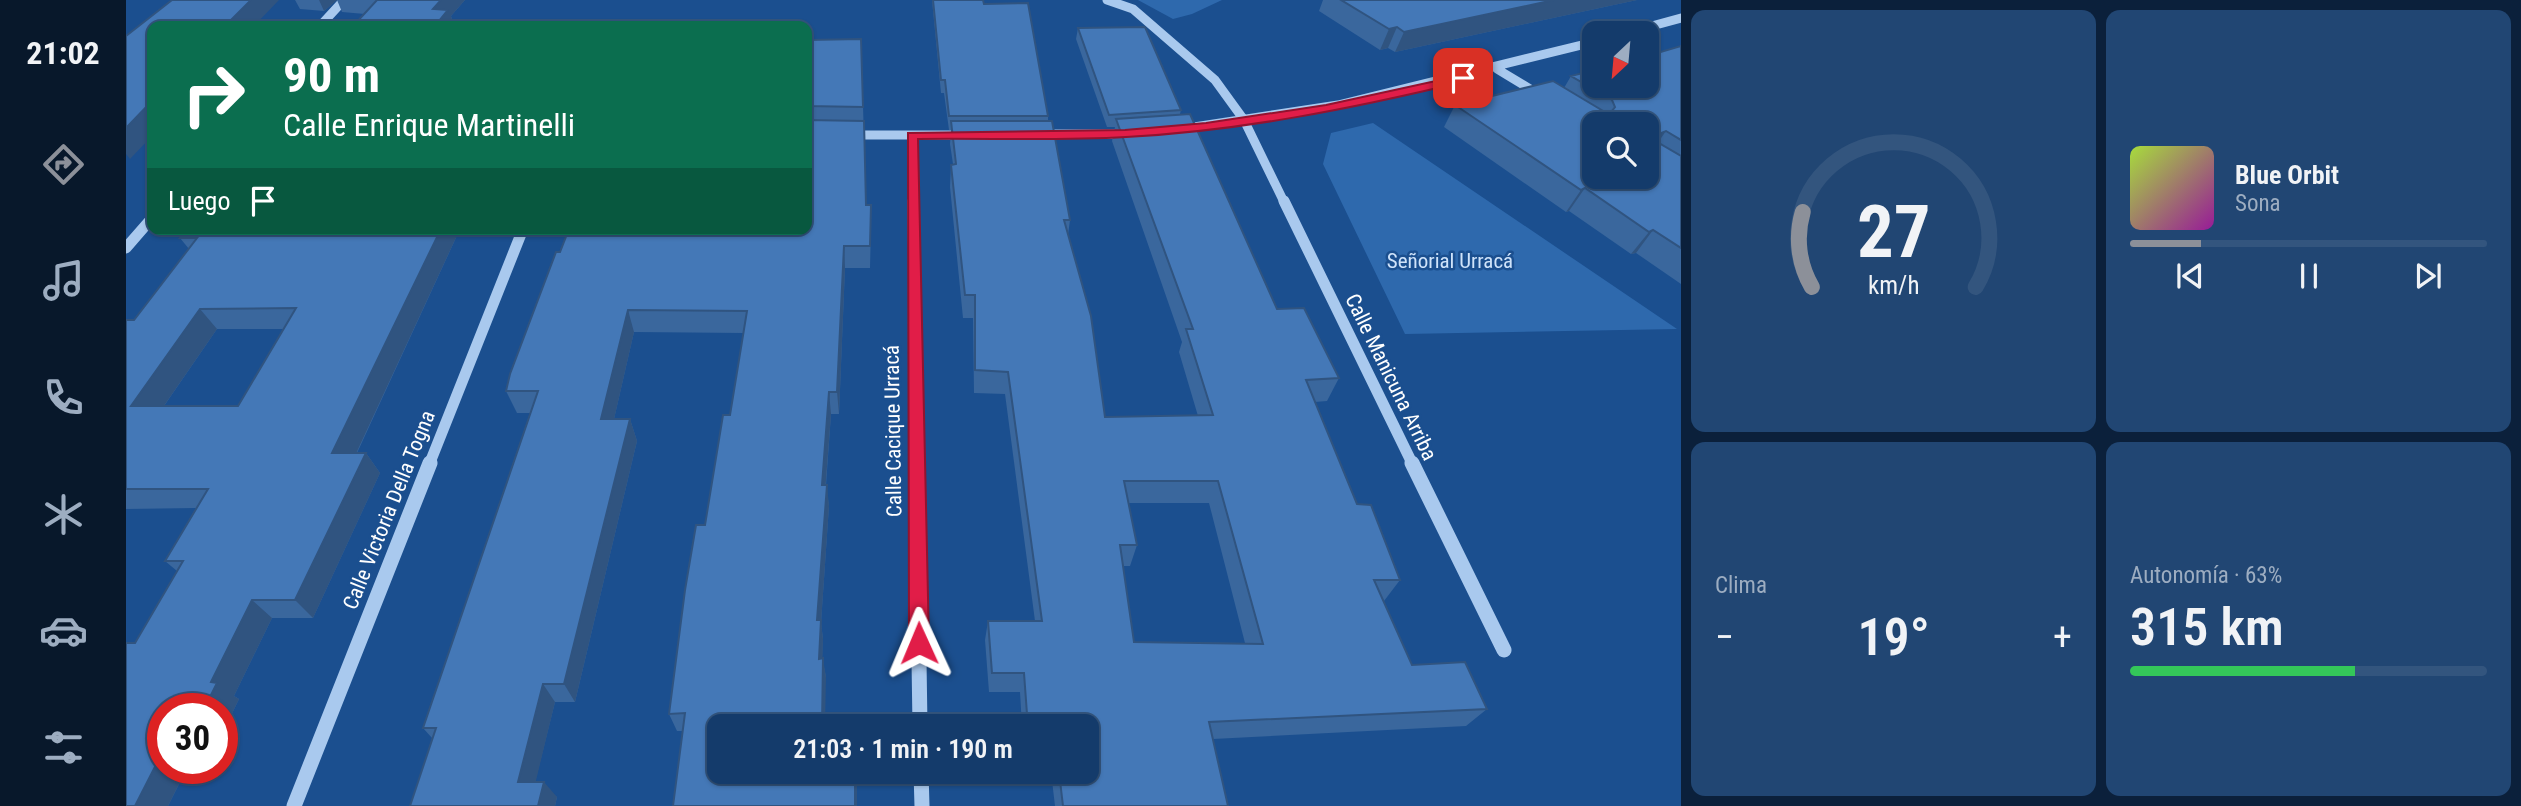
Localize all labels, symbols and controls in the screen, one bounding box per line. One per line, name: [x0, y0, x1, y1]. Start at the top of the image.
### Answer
north arrow: [1582, 21, 1659, 98]
map controls: [1582, 21, 1659, 189]
text: 21:02: [26, 34, 100, 72]
text: 90 m: [283, 47, 380, 104]
pin: [1433, 48, 1493, 108]
icon: right: [168, 49, 259, 140]
icon: arrive: [1444, 59, 1482, 97]
text: Calle Enrique Martinelli: [283, 106, 575, 144]
button: search: [1582, 112, 1659, 189]
icon: directions: [39, 140, 88, 189]
text: Blue Orbit: [2235, 160, 2339, 190]
icon: arrive: [244, 182, 282, 220]
text: Luego: [168, 186, 230, 216]
text: 27: [1857, 189, 1930, 275]
text: Sona: [2235, 190, 2281, 217]
park label: Señorial Urracá: [1387, 249, 1513, 273]
icon: music: [39, 256, 88, 305]
icon: previous: [2171, 257, 2209, 295]
icon: pause: [2290, 257, 2328, 295]
icon: next: [2409, 257, 2447, 295]
text: km/h: [1868, 271, 1919, 300]
street label: Calle Manicuna Arriba: [1340, 290, 1442, 464]
street label: Calle Cacique Urracá: [880, 345, 906, 517]
icon: phone: [39, 373, 88, 422]
street label: Calle Victoria Della Togna: [338, 407, 440, 613]
icon: climate: [39, 490, 88, 539]
text: Autonomía · 63%: [2130, 562, 2282, 589]
text: Clima: [1715, 572, 1767, 599]
text: 315 km: [2130, 597, 2284, 658]
icon: car: [39, 606, 88, 655]
position arrow: [882, 606, 956, 680]
text: 19°: [1857, 607, 1930, 668]
text: −: [1715, 615, 1734, 659]
text: +: [2053, 615, 2072, 659]
speed limit sign: 30: [147, 693, 238, 784]
icon: filters: [39, 723, 88, 772]
text: 21:03 · 1 min · 190 m: [793, 734, 1013, 764]

